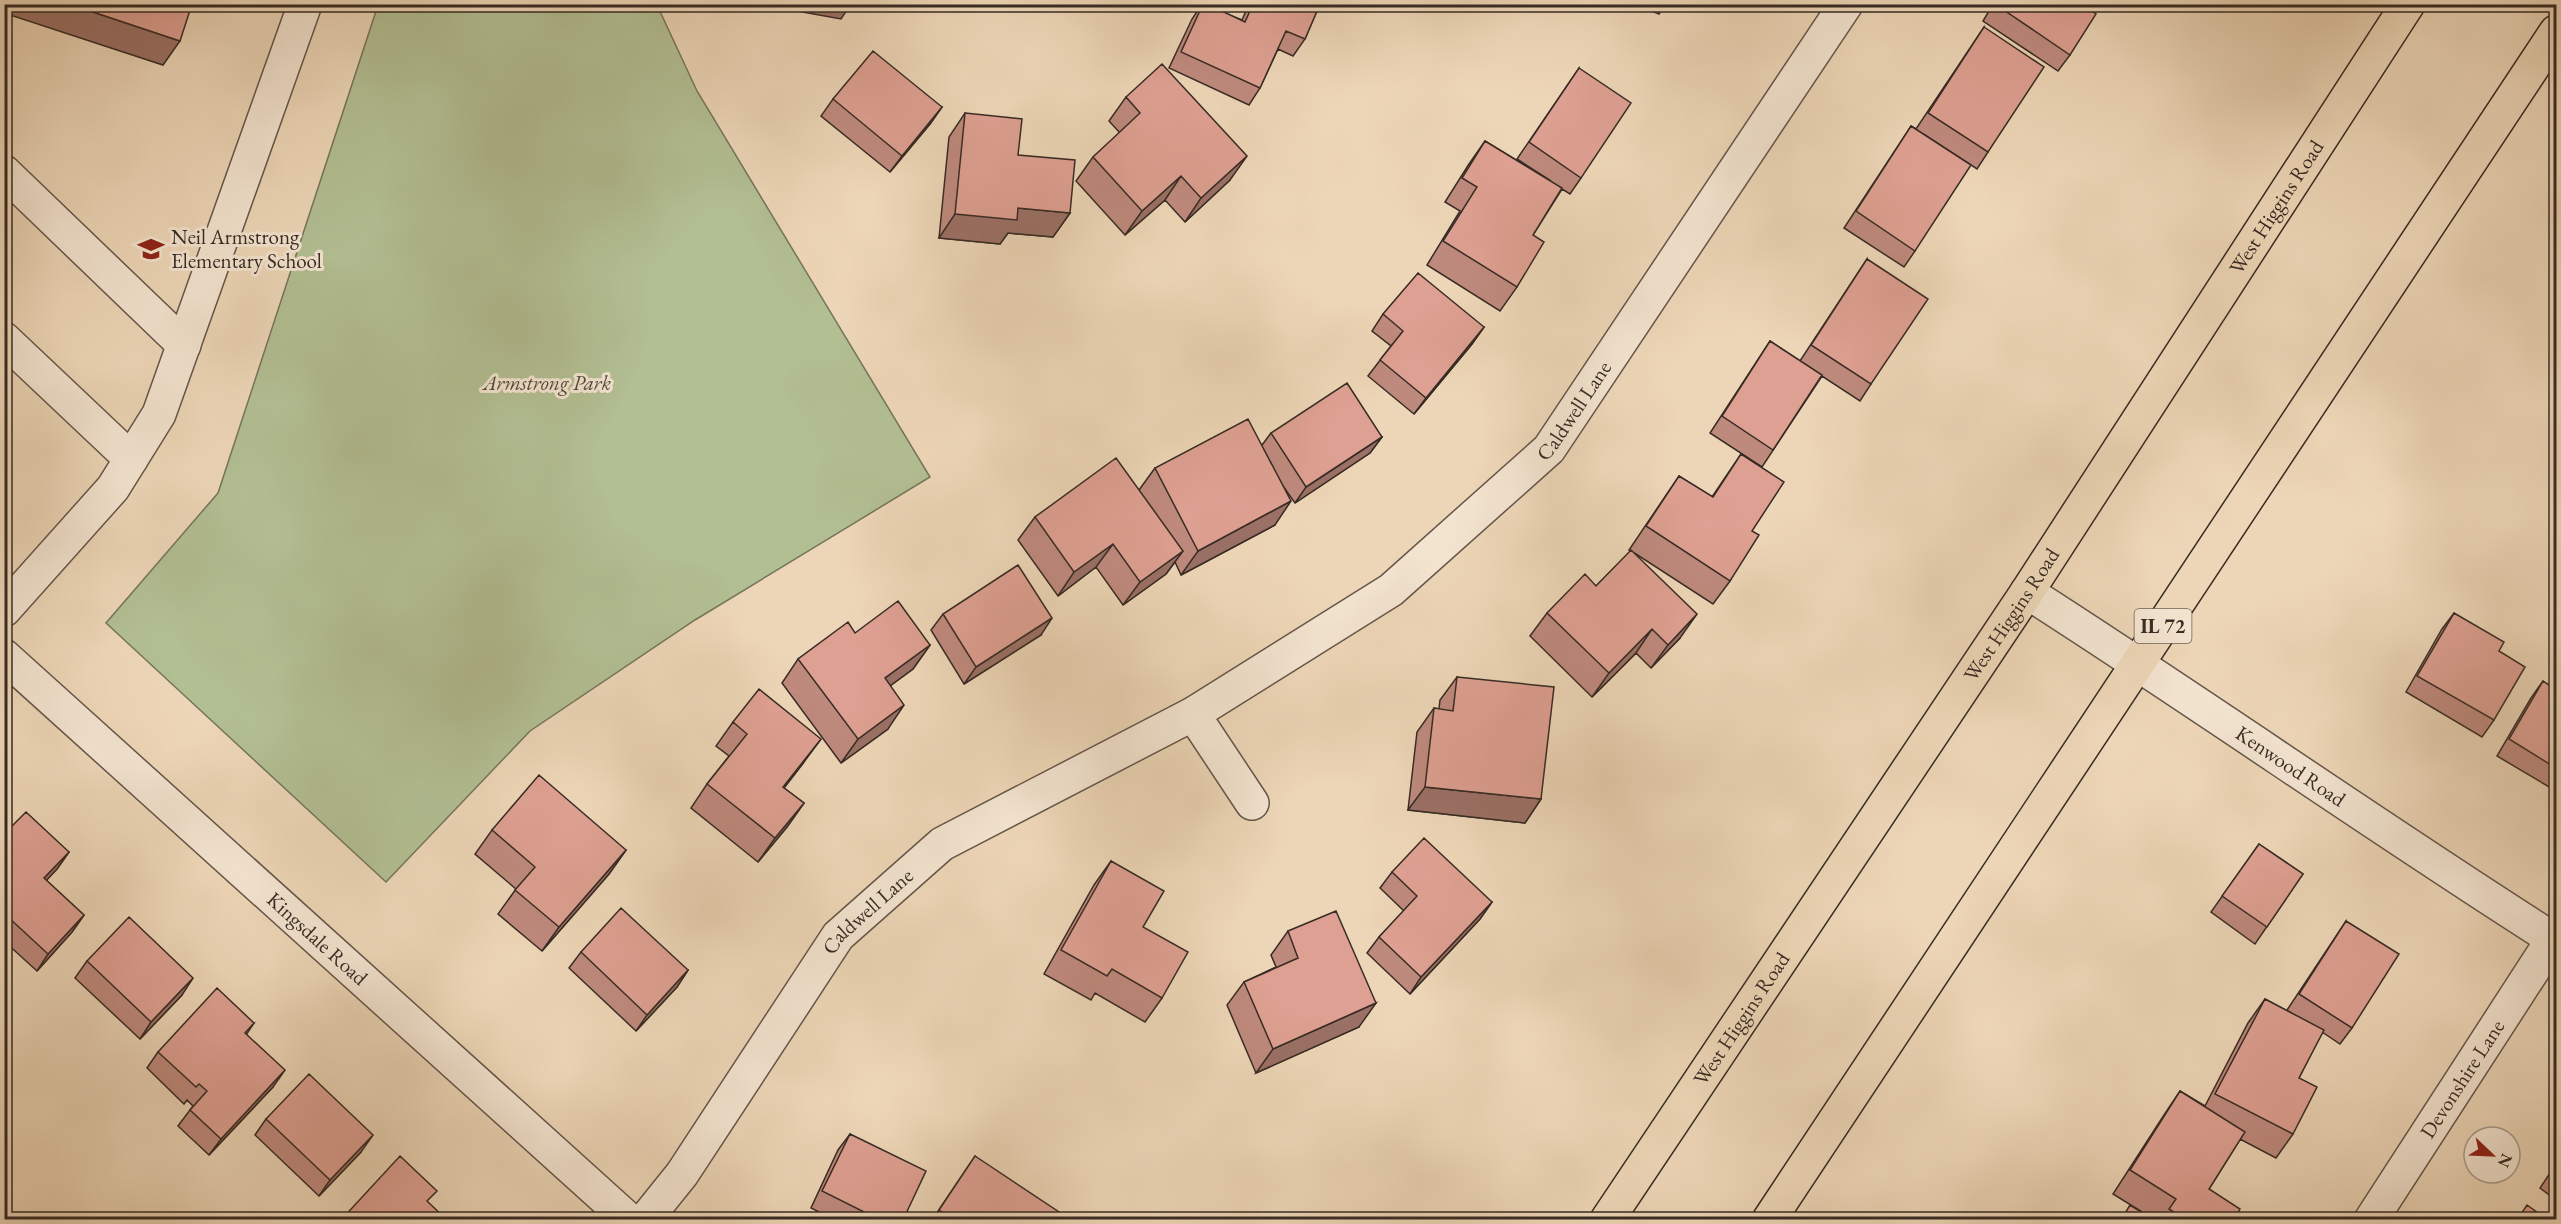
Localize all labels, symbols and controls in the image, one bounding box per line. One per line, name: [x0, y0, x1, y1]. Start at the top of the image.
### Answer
street label: West Higgins Road: [2223, 134, 2329, 279]
place label: Neil Armstrong Elementary School: [171, 223, 322, 274]
school or university icon: Neil Armstrong Elementary School: [136, 234, 166, 264]
street label: Caldwell Lane: [1531, 355, 1617, 467]
park label: Armstrong Park: [481, 369, 612, 396]
street label: West Higgins Road: [1957, 542, 2065, 686]
road number: IL 72: [2134, 609, 2192, 643]
street label: Kenwood Road: [2231, 719, 2351, 813]
street label: Caldwell Lane: [816, 862, 919, 959]
street label: Kingsdale Road: [261, 886, 374, 991]
street label: West Higgins Road: [1687, 946, 1796, 1090]
street label: Devonshire Lane: [2414, 1014, 2510, 1143]
north arrow: [2462, 1125, 2522, 1185]
text: N: [2493, 1151, 2518, 1171]

